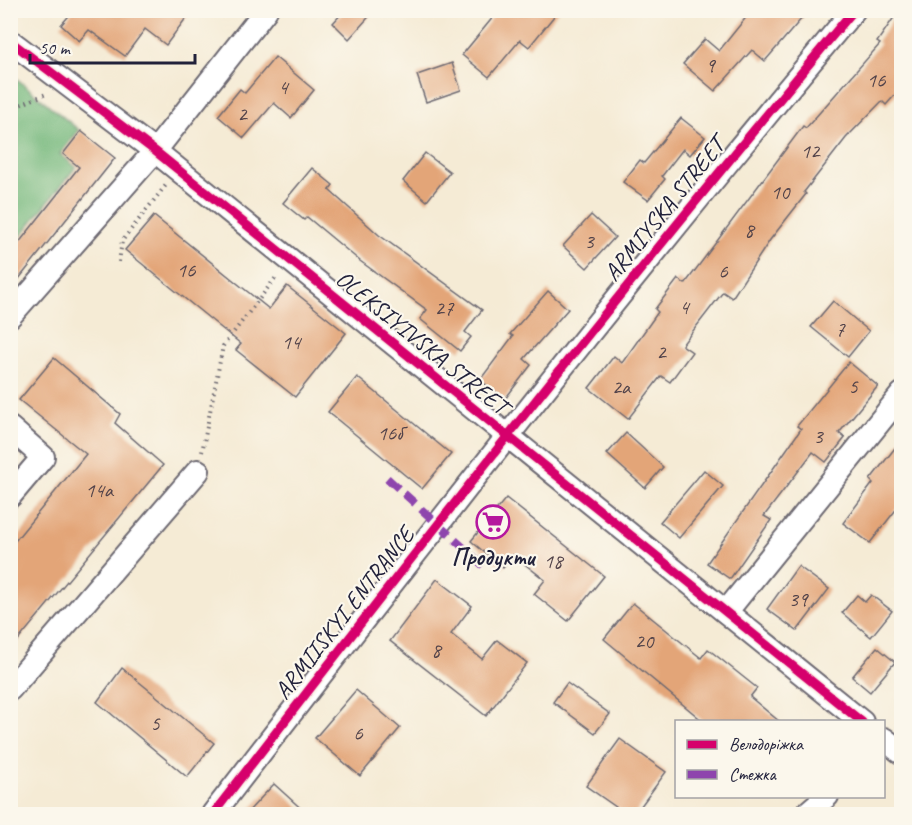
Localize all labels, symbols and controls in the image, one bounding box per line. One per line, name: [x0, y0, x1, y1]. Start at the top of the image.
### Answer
scale bar: [30, 27, 195, 65]
text: 50 m: [39, 37, 72, 59]
house number: 9: [705, 52, 716, 78]
house number: 16: [867, 67, 886, 93]
house number: 4: [278, 74, 290, 100]
house number: 2: [237, 101, 248, 127]
street label: ARMIYSKA STREET: [597, 126, 735, 287]
house number: 12: [801, 138, 821, 164]
house number: 10: [771, 179, 791, 205]
house number: 8: [744, 217, 756, 243]
house number: 3: [584, 228, 595, 254]
house number: 16: [177, 257, 196, 283]
house number: 6: [718, 258, 728, 284]
street label: OLEKSIYIVSKA STREET: [330, 263, 519, 424]
house number: 4: [679, 294, 691, 320]
house number: 27: [435, 295, 455, 321]
house number: 7: [835, 316, 846, 342]
house number: 14: [282, 329, 303, 355]
house number: 2: [656, 339, 667, 365]
house number: 5: [848, 373, 859, 399]
house number: 2а: [612, 374, 632, 400]
house number: 16б: [377, 420, 408, 446]
house number: 3: [813, 423, 824, 449]
house number: 14а: [85, 477, 115, 503]
supermarket icon: Продукти: [475, 504, 511, 540]
street label: ARMIISKYI ENTRANCE: [267, 518, 423, 705]
place label: Продукти: [452, 542, 537, 572]
house number: 18: [544, 548, 565, 574]
house number: 39: [789, 586, 809, 612]
house number: 20: [635, 628, 655, 654]
house number: 8: [431, 637, 443, 663]
house number: 5: [150, 710, 161, 736]
house number: 6: [353, 720, 363, 746]
legend: [675, 720, 885, 798]
text: Велодоріжка: [729, 733, 804, 755]
text: Стежка: [729, 763, 777, 785]

